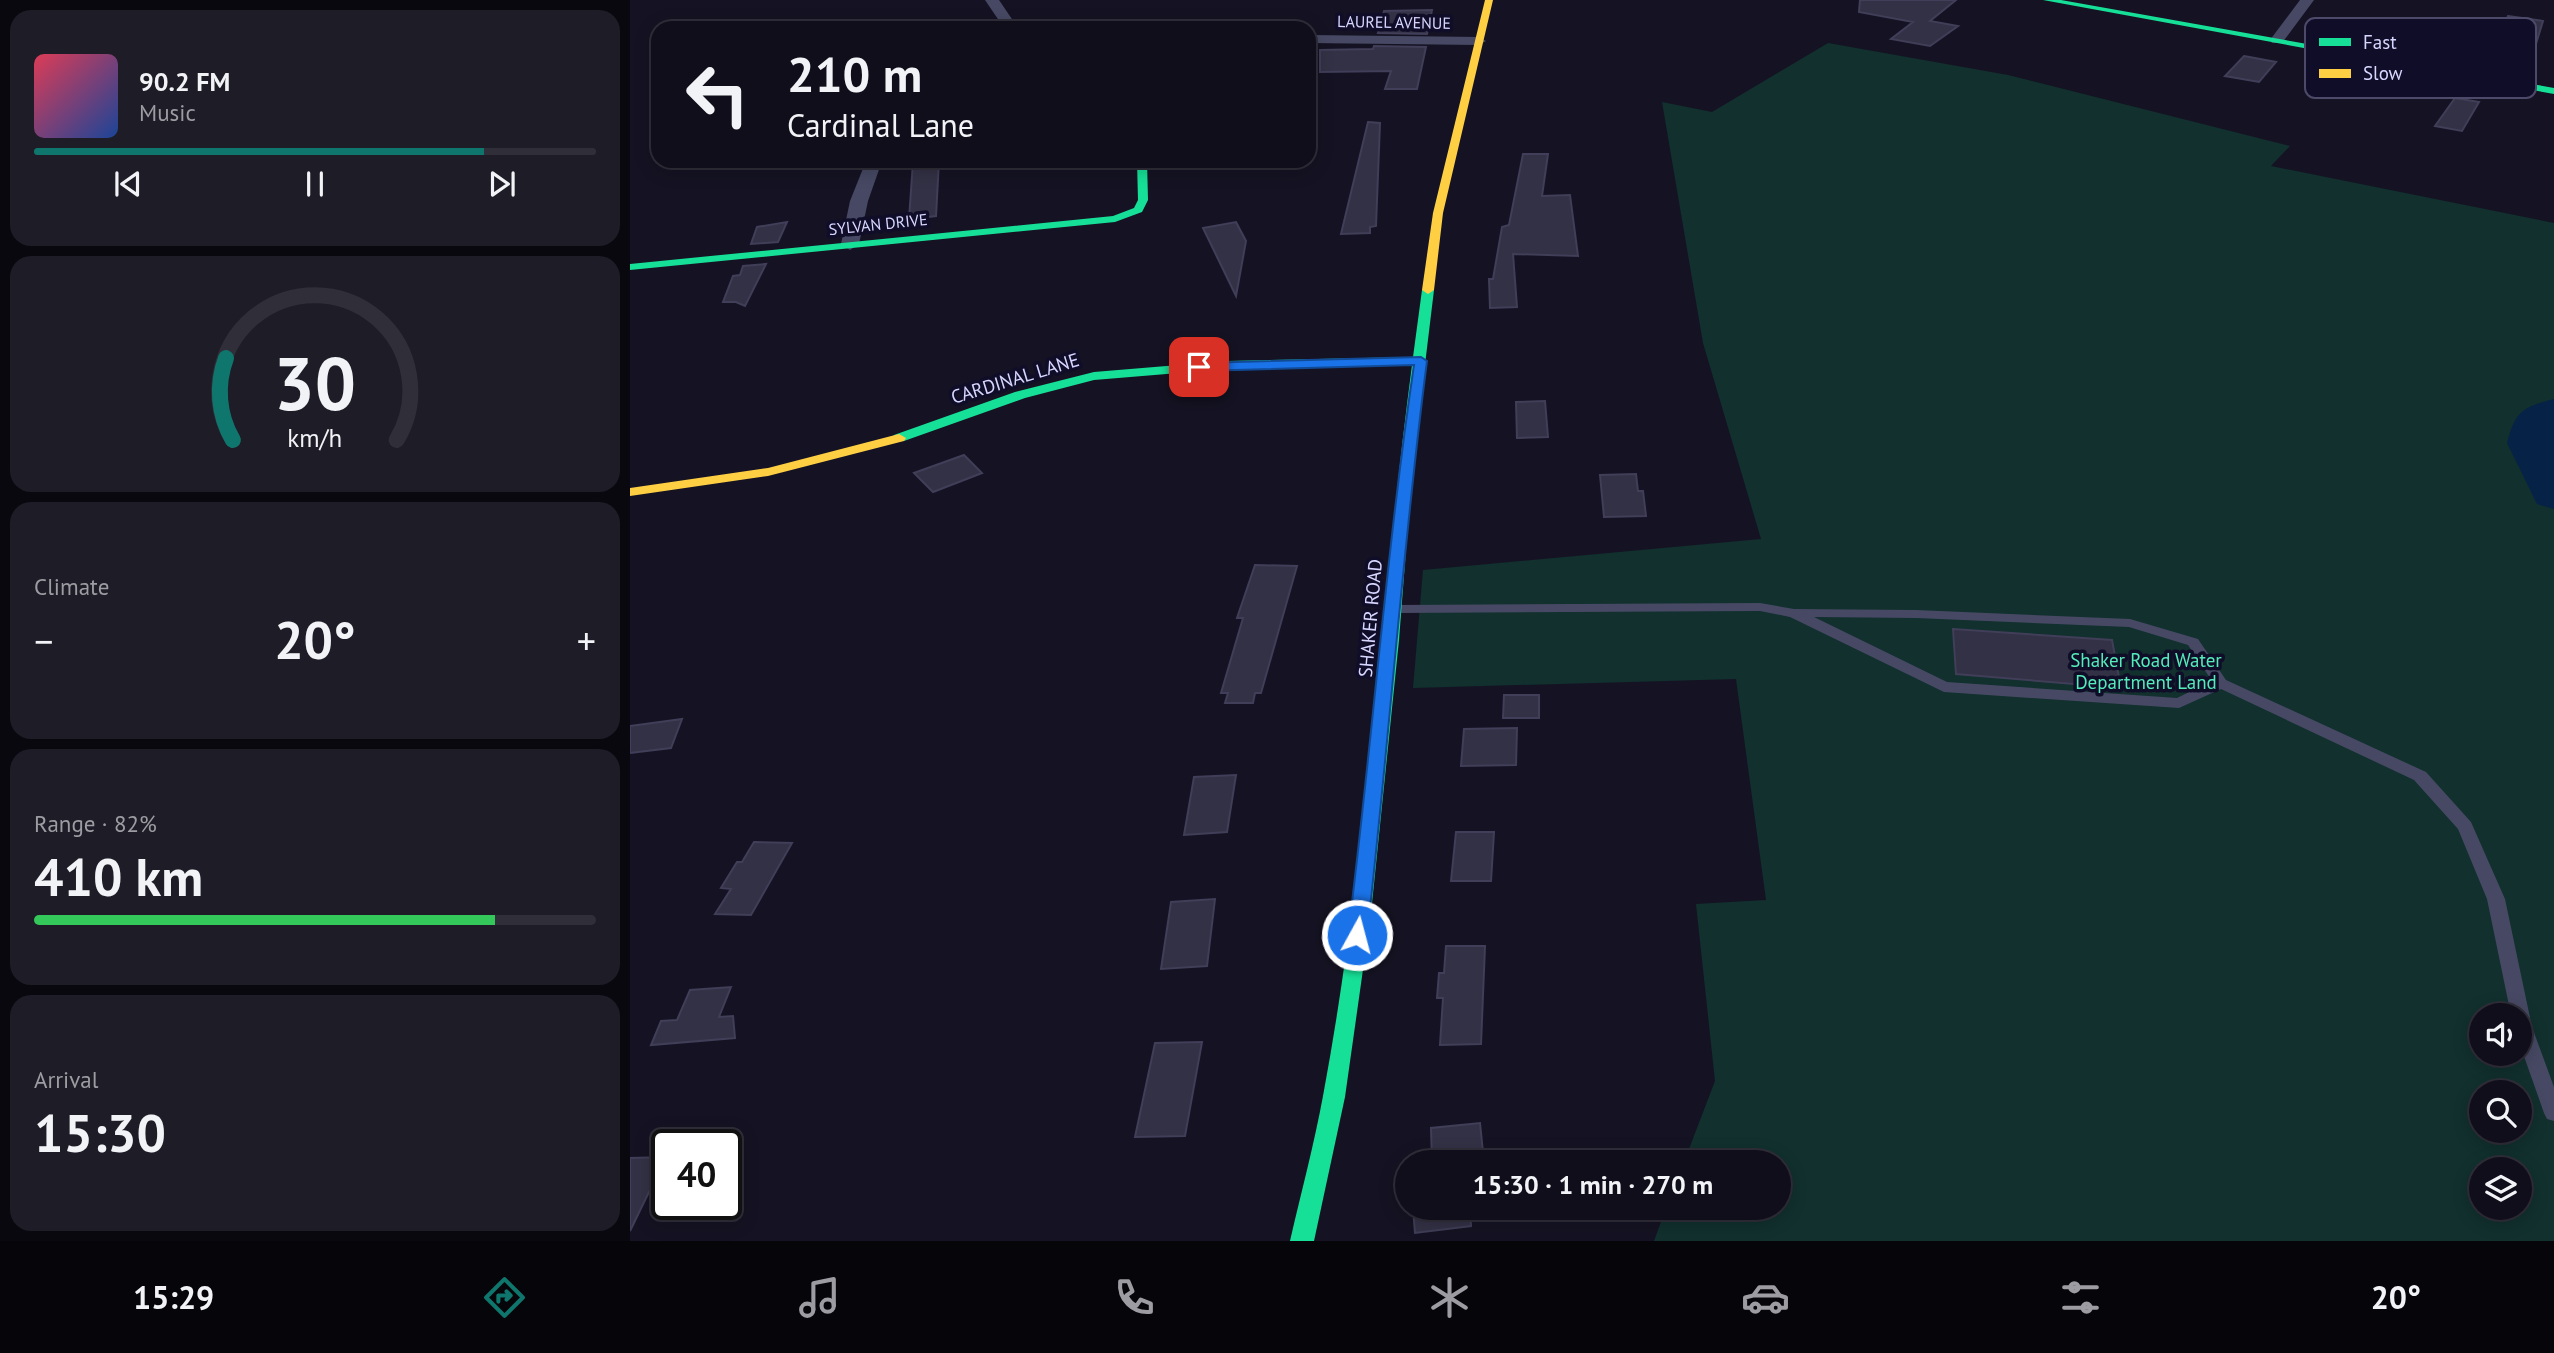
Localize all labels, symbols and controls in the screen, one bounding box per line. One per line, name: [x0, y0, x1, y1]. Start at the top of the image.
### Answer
street label: LAUREL AVENUE: [1337, 11, 1451, 33]
legend: [2305, 18, 2536, 98]
text: Fast: [2363, 30, 2397, 54]
text: 210 m: [787, 42, 922, 106]
icon: left: [672, 49, 763, 140]
text: Slow: [2363, 61, 2403, 85]
text: 90.2 FM: [139, 65, 230, 98]
text: Music: [139, 98, 196, 127]
text: Cardinal Lane: [787, 104, 974, 146]
icon: previous: [109, 165, 147, 203]
icon: pause: [296, 165, 334, 203]
icon: next: [483, 165, 521, 203]
street label: SYLVAN DRIVE: [828, 209, 928, 239]
text: 30: [274, 337, 356, 431]
pin: [1169, 337, 1229, 397]
street label: CARDINAL LANE: [948, 347, 1082, 409]
icon: arrive: [1180, 348, 1218, 386]
text: km/h: [288, 422, 342, 454]
street label: SHAKER ROAD: [1353, 558, 1387, 678]
text: Climate: [34, 572, 109, 601]
text: 20°: [274, 606, 356, 673]
text: −: [34, 616, 53, 665]
text: +: [577, 616, 596, 665]
park label: Shaker Road Water Department Land: [2070, 648, 2222, 694]
text: Range · 82%: [34, 809, 157, 838]
text: 410 km: [34, 843, 203, 910]
position arrow: [1320, 898, 1394, 972]
map controls: [2469, 1003, 2532, 1220]
button: sound: [2469, 1003, 2532, 1066]
text: Arrival: [34, 1065, 98, 1094]
button: search: [2469, 1080, 2532, 1143]
text: 15:30: [34, 1099, 166, 1166]
speed limit sign: 40: [651, 1129, 742, 1220]
button: layers: [2469, 1157, 2532, 1220]
text: 15:30 · 1 min · 270 m: [1473, 1168, 1713, 1201]
icon: directions: [480, 1273, 529, 1322]
icon: music: [795, 1273, 844, 1322]
icon: phone: [1110, 1273, 1159, 1322]
icon: climate: [1425, 1273, 1474, 1322]
icon: car: [1741, 1273, 1790, 1322]
icon: filters: [2056, 1273, 2105, 1322]
text: 15:29: [133, 1276, 214, 1318]
text: 20°: [2371, 1276, 2421, 1318]

